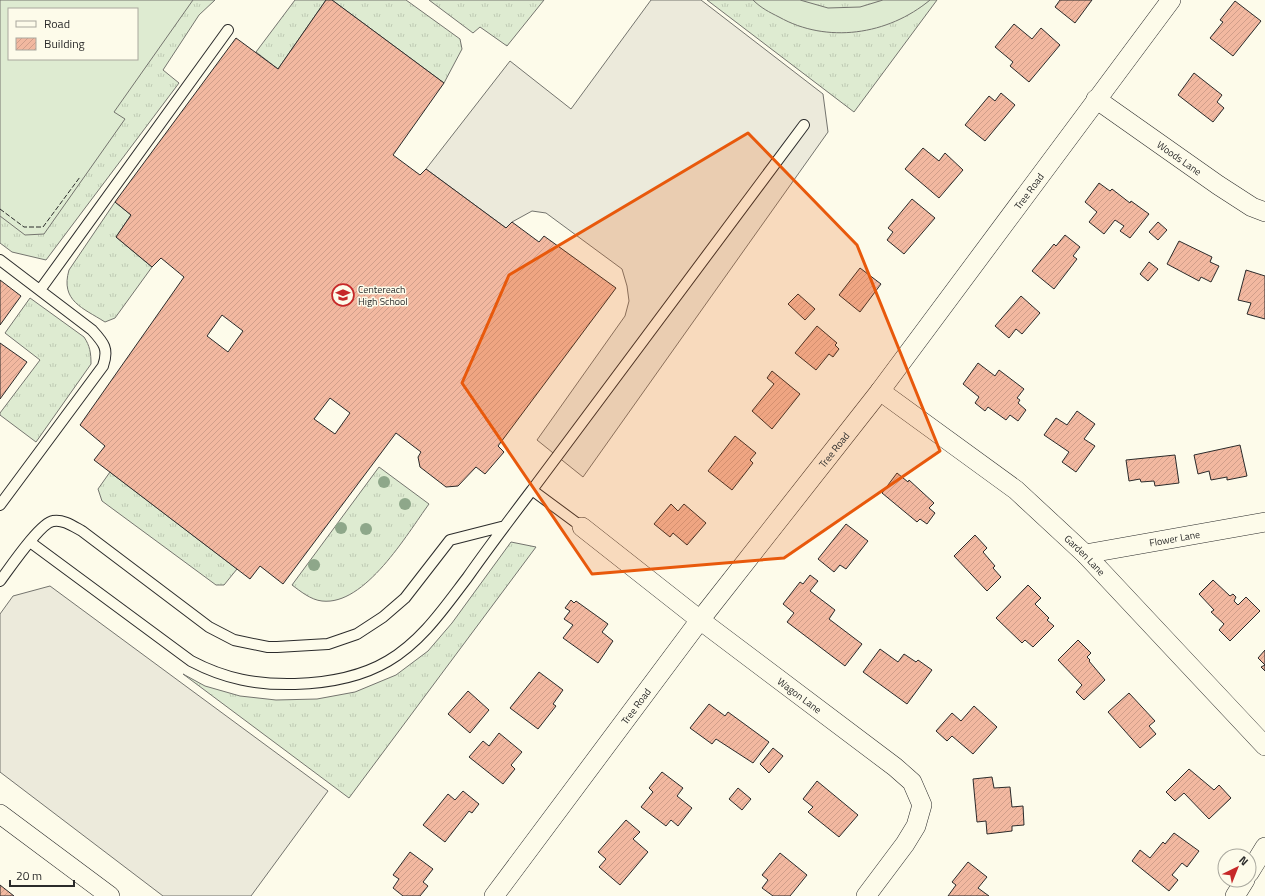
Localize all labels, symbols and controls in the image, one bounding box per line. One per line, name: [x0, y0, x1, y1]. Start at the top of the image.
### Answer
legend: [8, 8, 138, 60]
text: Road: [44, 14, 70, 33]
text: Building: [44, 34, 85, 53]
street label: Woods Lane: [1154, 137, 1205, 179]
street label: Tree Road: [1011, 170, 1048, 213]
school or university icon: Centereach High School: [330, 282, 356, 308]
place label: Centereach High School: [358, 282, 408, 309]
street label: Tree Road: [815, 429, 853, 471]
street label: Flower Lane: [1148, 527, 1201, 550]
street label: Garden Lane: [1061, 531, 1109, 579]
street label: Wagon Lane: [774, 674, 825, 717]
street label: Tree Road: [618, 685, 655, 728]
north arrow: [1217, 848, 1257, 888]
text: N: [1236, 852, 1252, 869]
scale bar: [10, 862, 74, 888]
text: 20 m: [16, 866, 42, 885]

